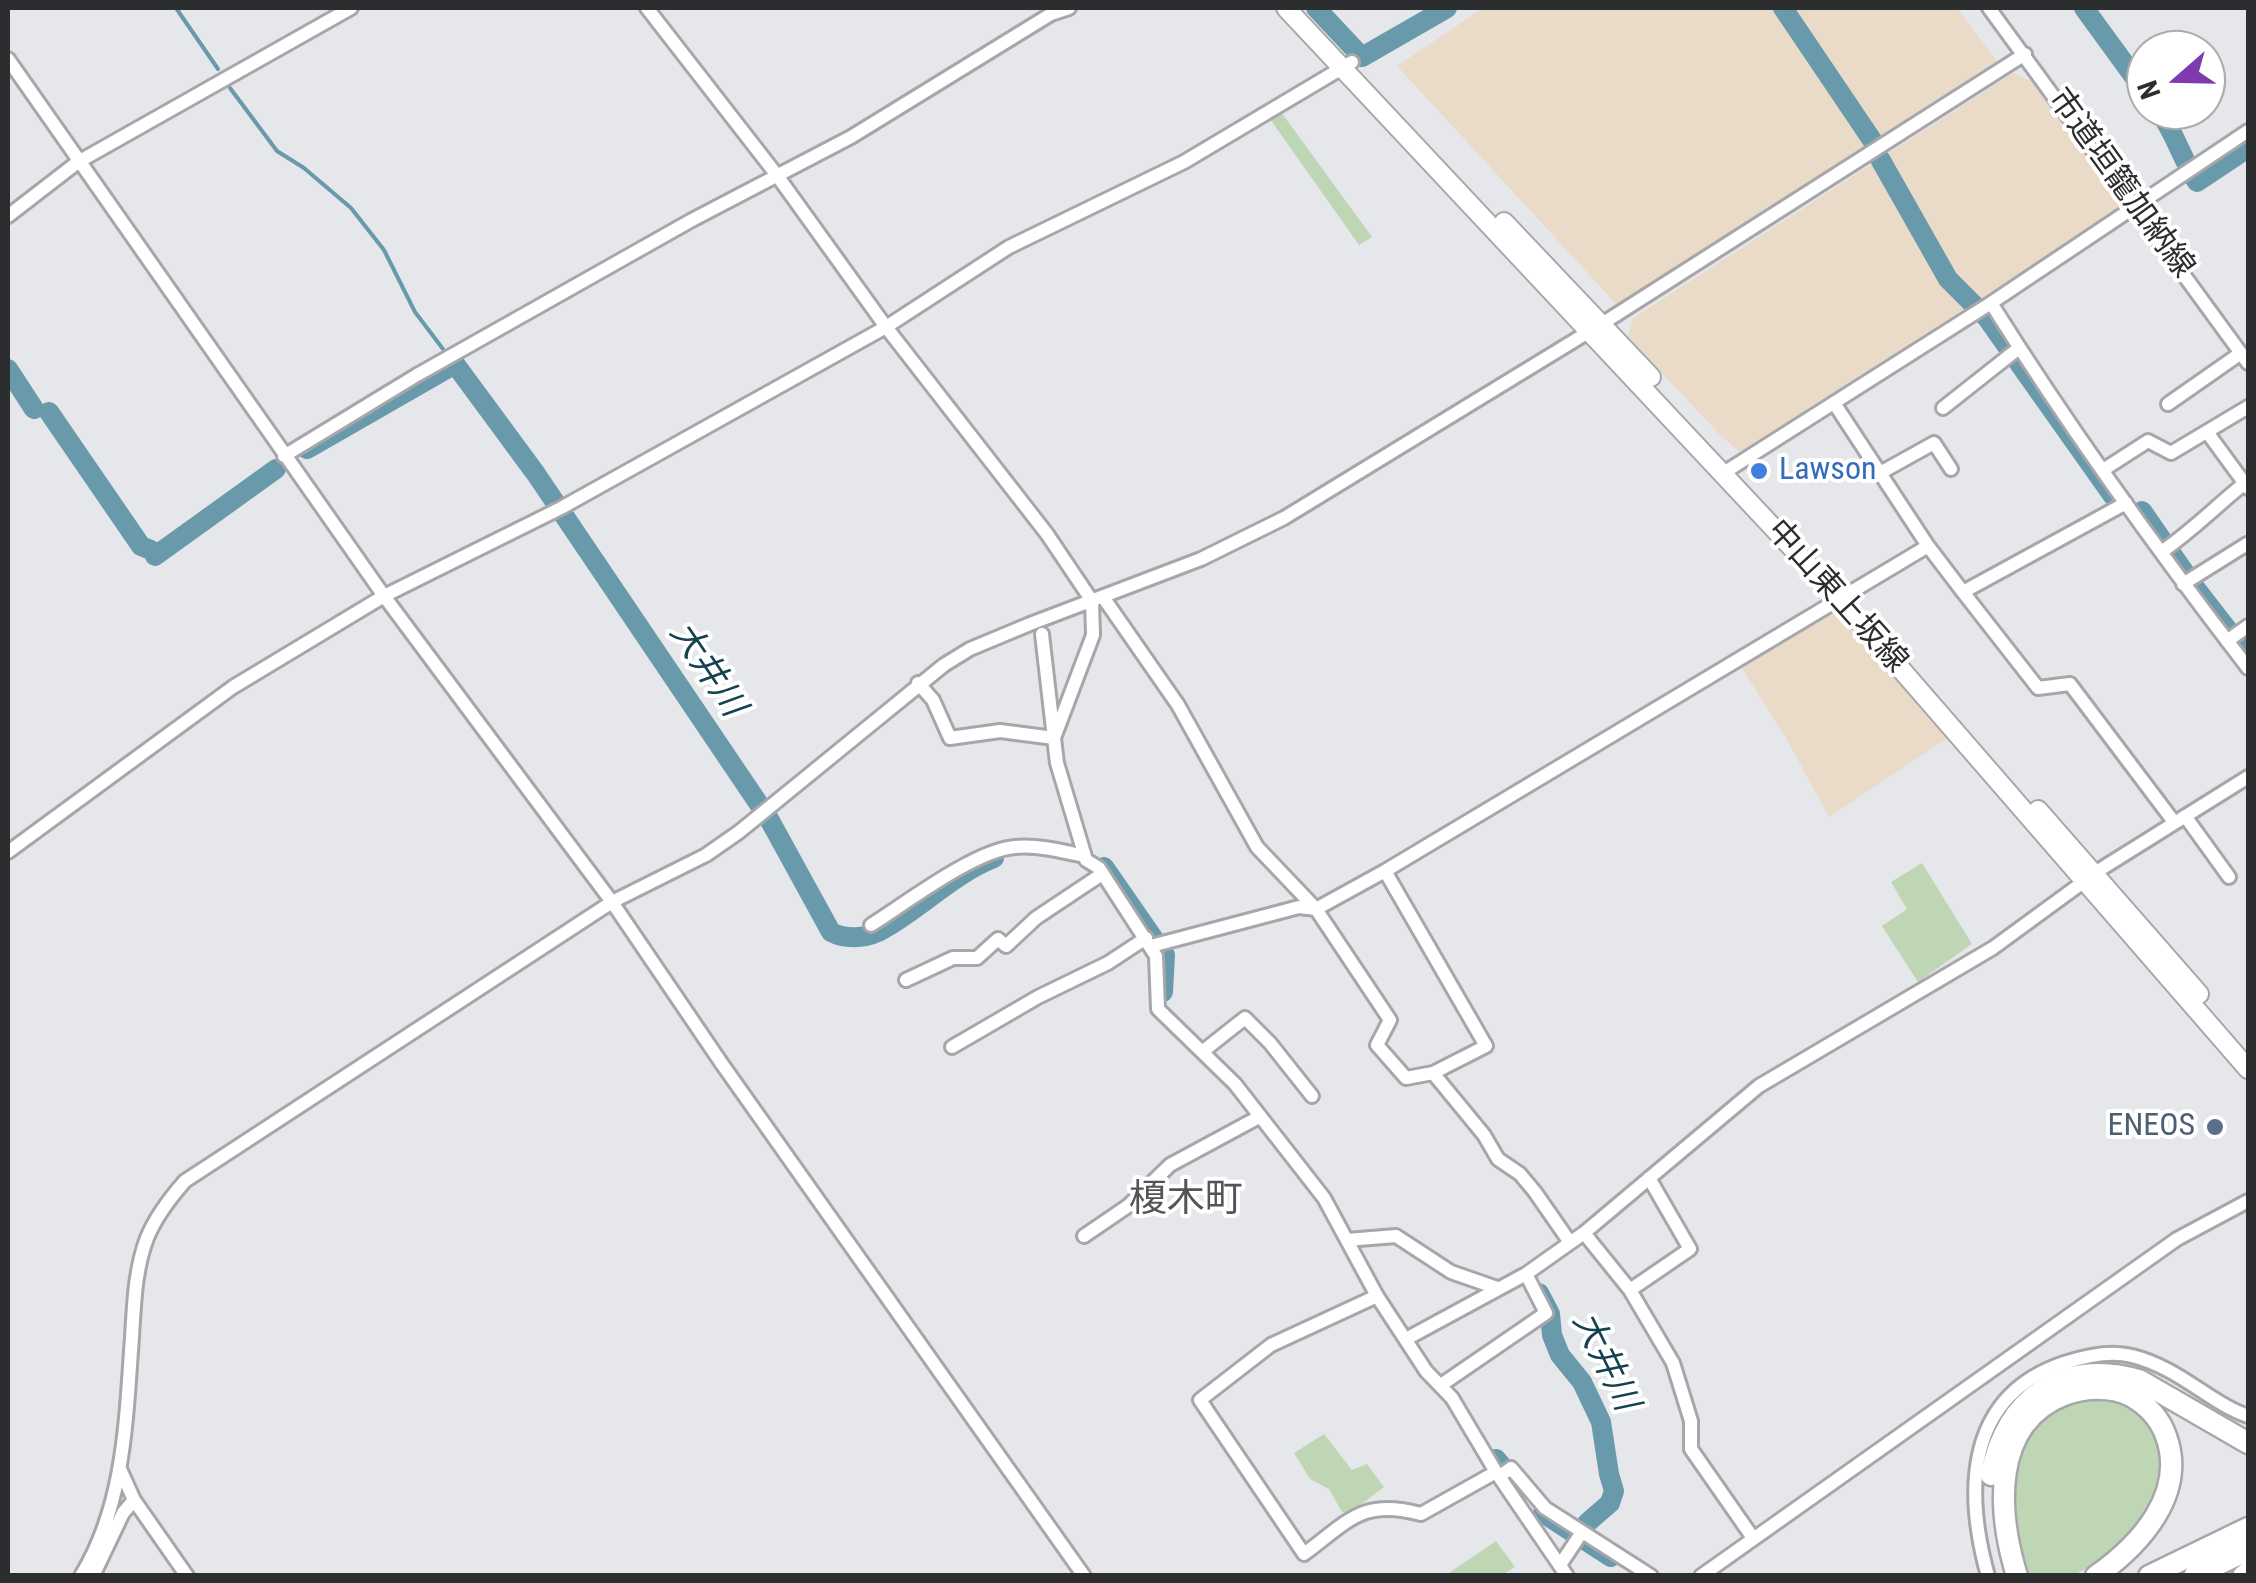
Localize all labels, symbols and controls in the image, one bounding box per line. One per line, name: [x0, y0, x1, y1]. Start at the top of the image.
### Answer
north arrow: [2126, 30, 2226, 130]
text: N: [2131, 76, 2168, 103]
street label: 市道垣籠加納線: [2039, 82, 2201, 286]
place label: Lawson: [1779, 452, 1876, 490]
marker: Lawson: [1748, 460, 1770, 482]
street label: 中山東上坂線: [1757, 513, 1915, 681]
water label: 大井川: [659, 615, 753, 725]
place label: ENEOS: [2108, 1108, 2195, 1146]
marker: ENEOS: [2204, 1116, 2226, 1138]
district label: 榎木町: [1129, 1178, 1243, 1224]
water label: 大井川: [1562, 1306, 1646, 1418]

